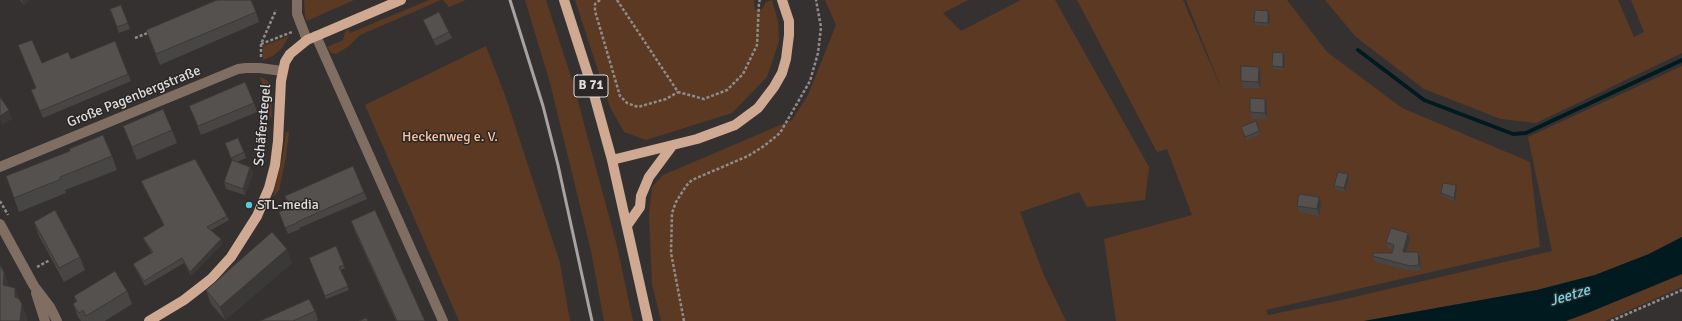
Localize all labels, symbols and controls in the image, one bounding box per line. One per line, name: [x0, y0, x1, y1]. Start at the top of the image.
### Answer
street label: Große Pagenbergstraße: [65, 63, 203, 131]
road number: B 71: [574, 75, 608, 97]
street label: Schäferstegel: [251, 83, 275, 167]
park label: Heckenweg e. V.: [402, 129, 498, 145]
place label: STL-media: [257, 197, 319, 213]
marker: STL-media: [244, 200, 254, 210]
water label: Jeetze: [1548, 281, 1592, 311]

